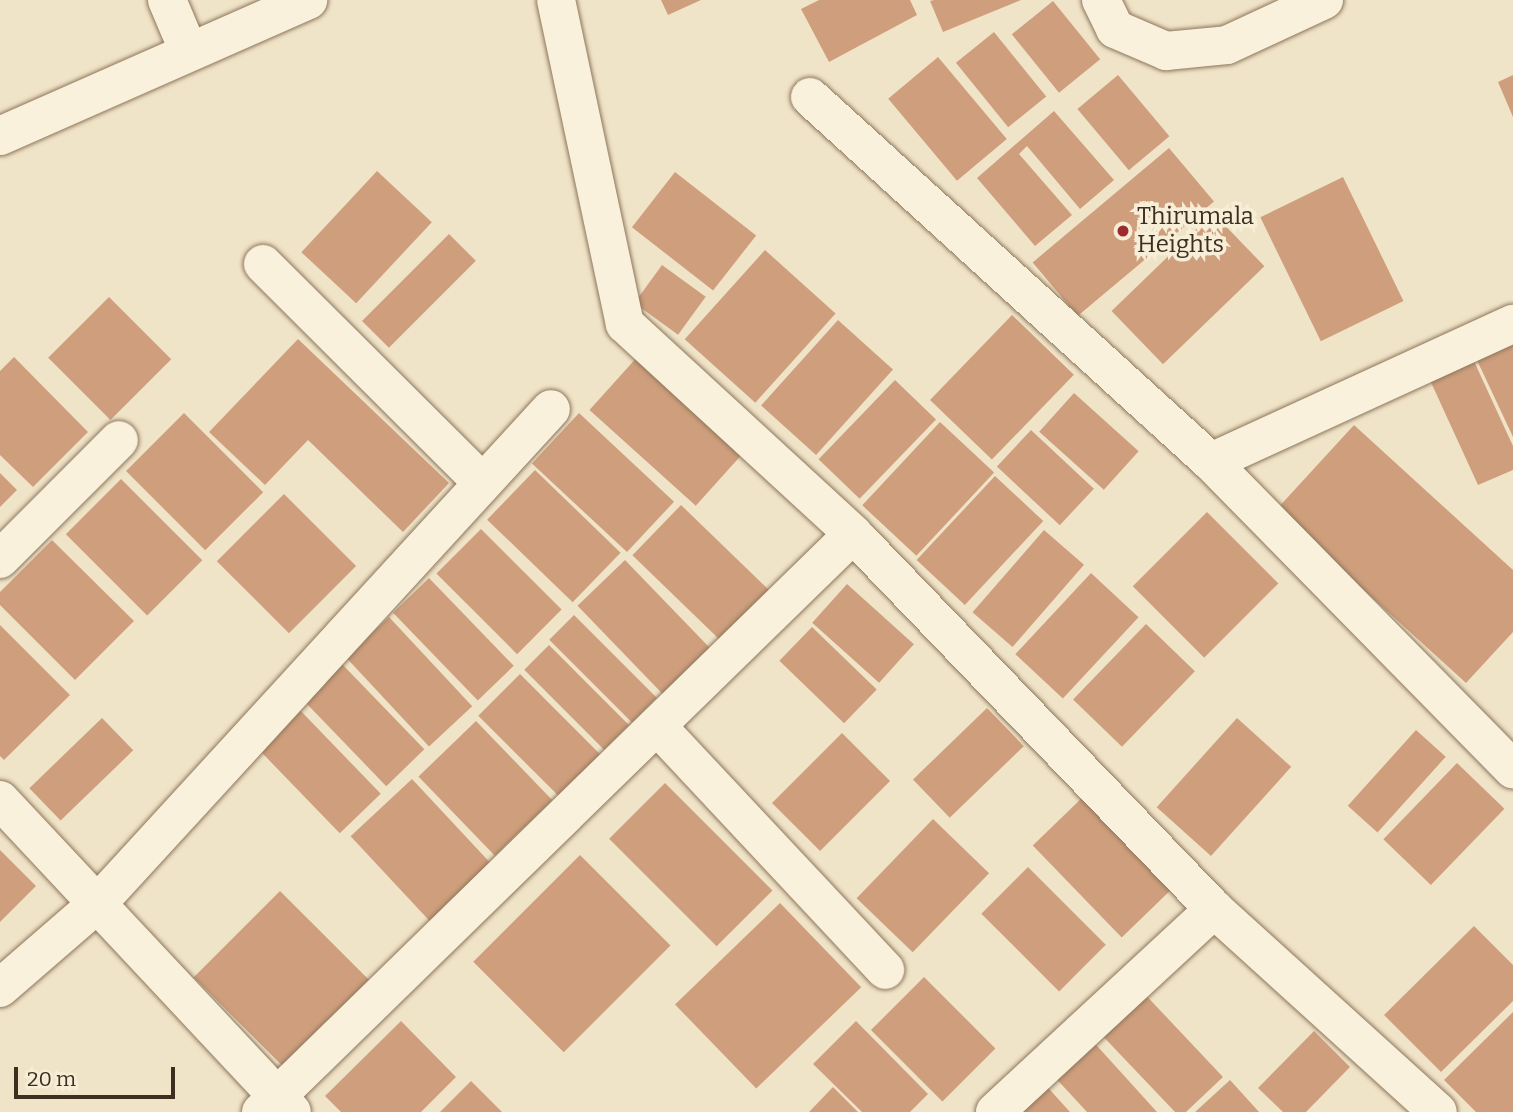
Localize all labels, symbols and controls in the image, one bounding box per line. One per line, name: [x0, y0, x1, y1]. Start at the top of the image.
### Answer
place label: Thirumala Heights: [1137, 203, 1254, 259]
marker: Thirumala Heights: [1115, 223, 1131, 239]
scale bar: [18, 1052, 178, 1096]
text: 20 m: [27, 1066, 76, 1092]

